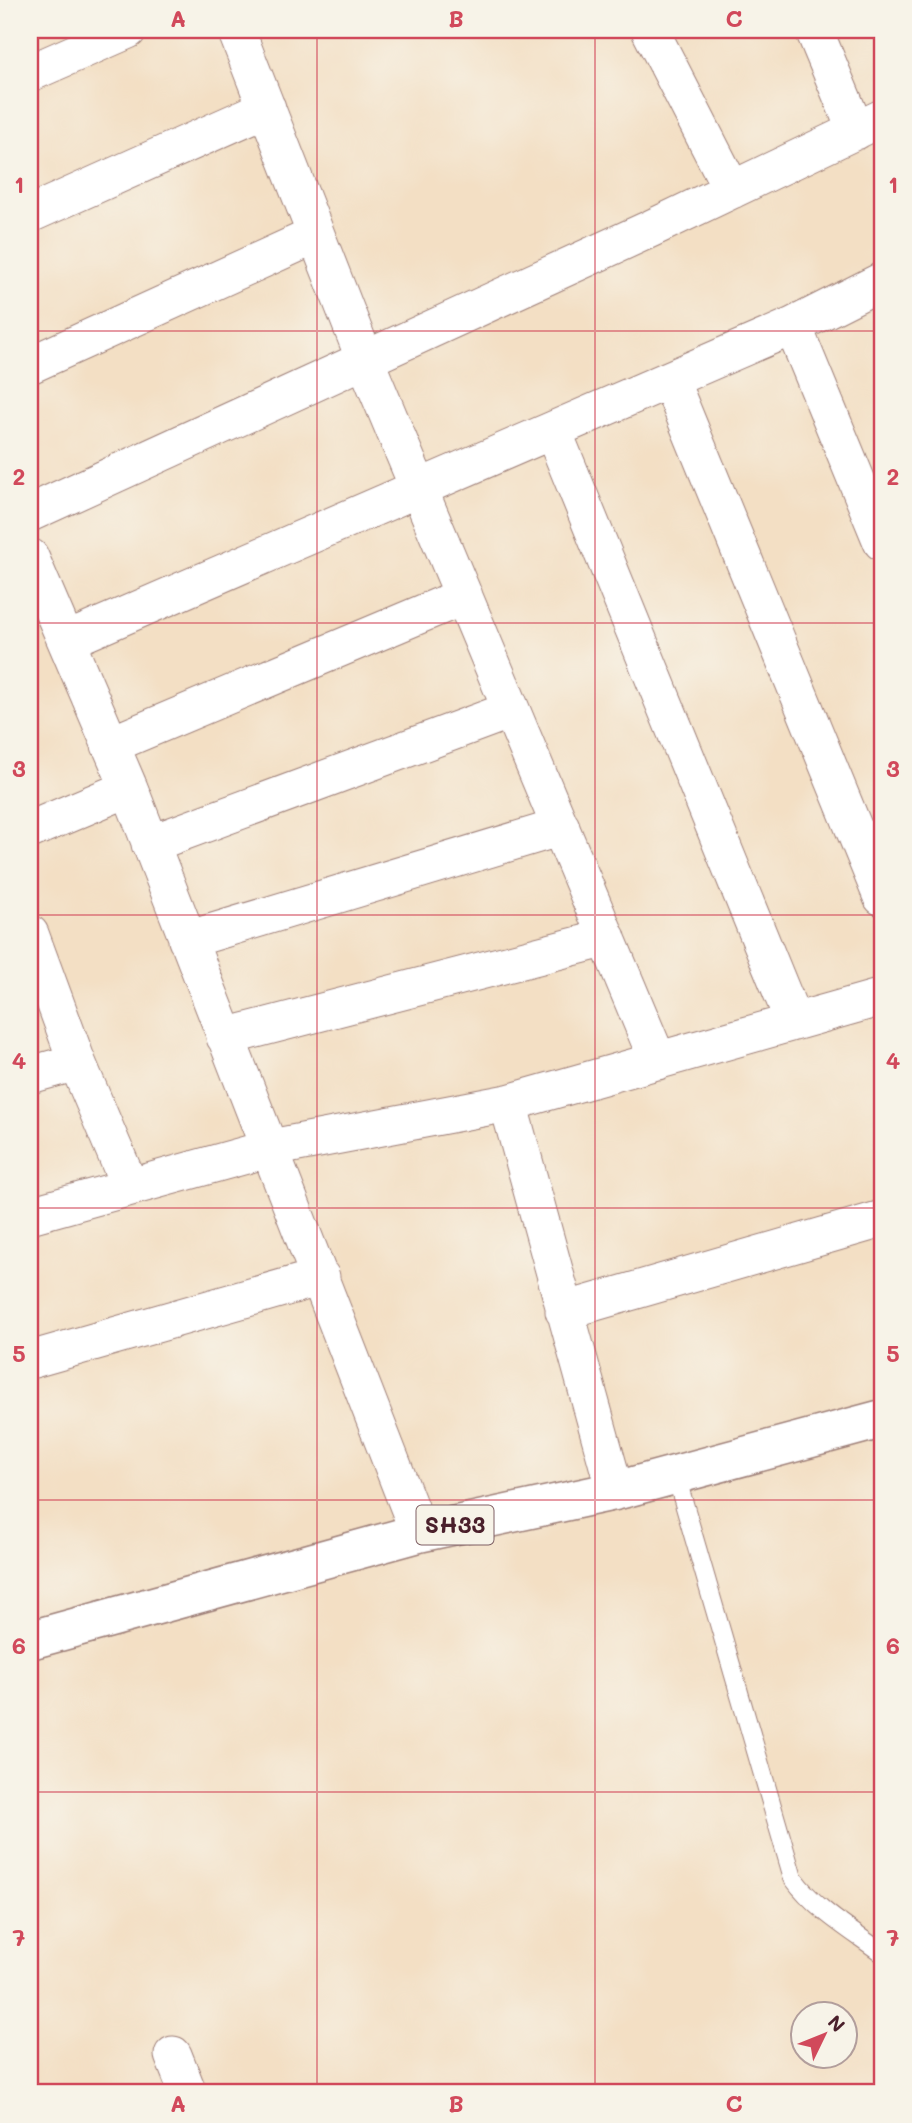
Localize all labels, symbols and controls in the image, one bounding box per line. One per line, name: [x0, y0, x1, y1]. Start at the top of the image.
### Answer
text: A: [170, 3, 186, 33]
text: B: [448, 3, 464, 33]
text: C: [725, 3, 743, 33]
text: 1: [14, 169, 24, 199]
text: 1: [888, 169, 898, 199]
text: 2: [13, 461, 25, 491]
text: 2: [887, 461, 899, 491]
text: 3: [12, 753, 26, 783]
text: 3: [886, 753, 900, 783]
text: 4: [12, 1045, 26, 1075]
text: 4: [886, 1045, 900, 1075]
text: 5: [12, 1338, 26, 1368]
text: 5: [886, 1338, 900, 1368]
road number: SH33: [416, 1506, 494, 1544]
text: 6: [12, 1630, 26, 1660]
text: 6: [886, 1630, 900, 1660]
text: 7: [13, 1922, 26, 1952]
text: 7: [887, 1922, 900, 1952]
north arrow: [790, 2000, 860, 2070]
text: N: [823, 2009, 851, 2037]
text: A: [170, 2088, 186, 2118]
text: B: [448, 2088, 464, 2118]
text: C: [725, 2088, 743, 2118]

